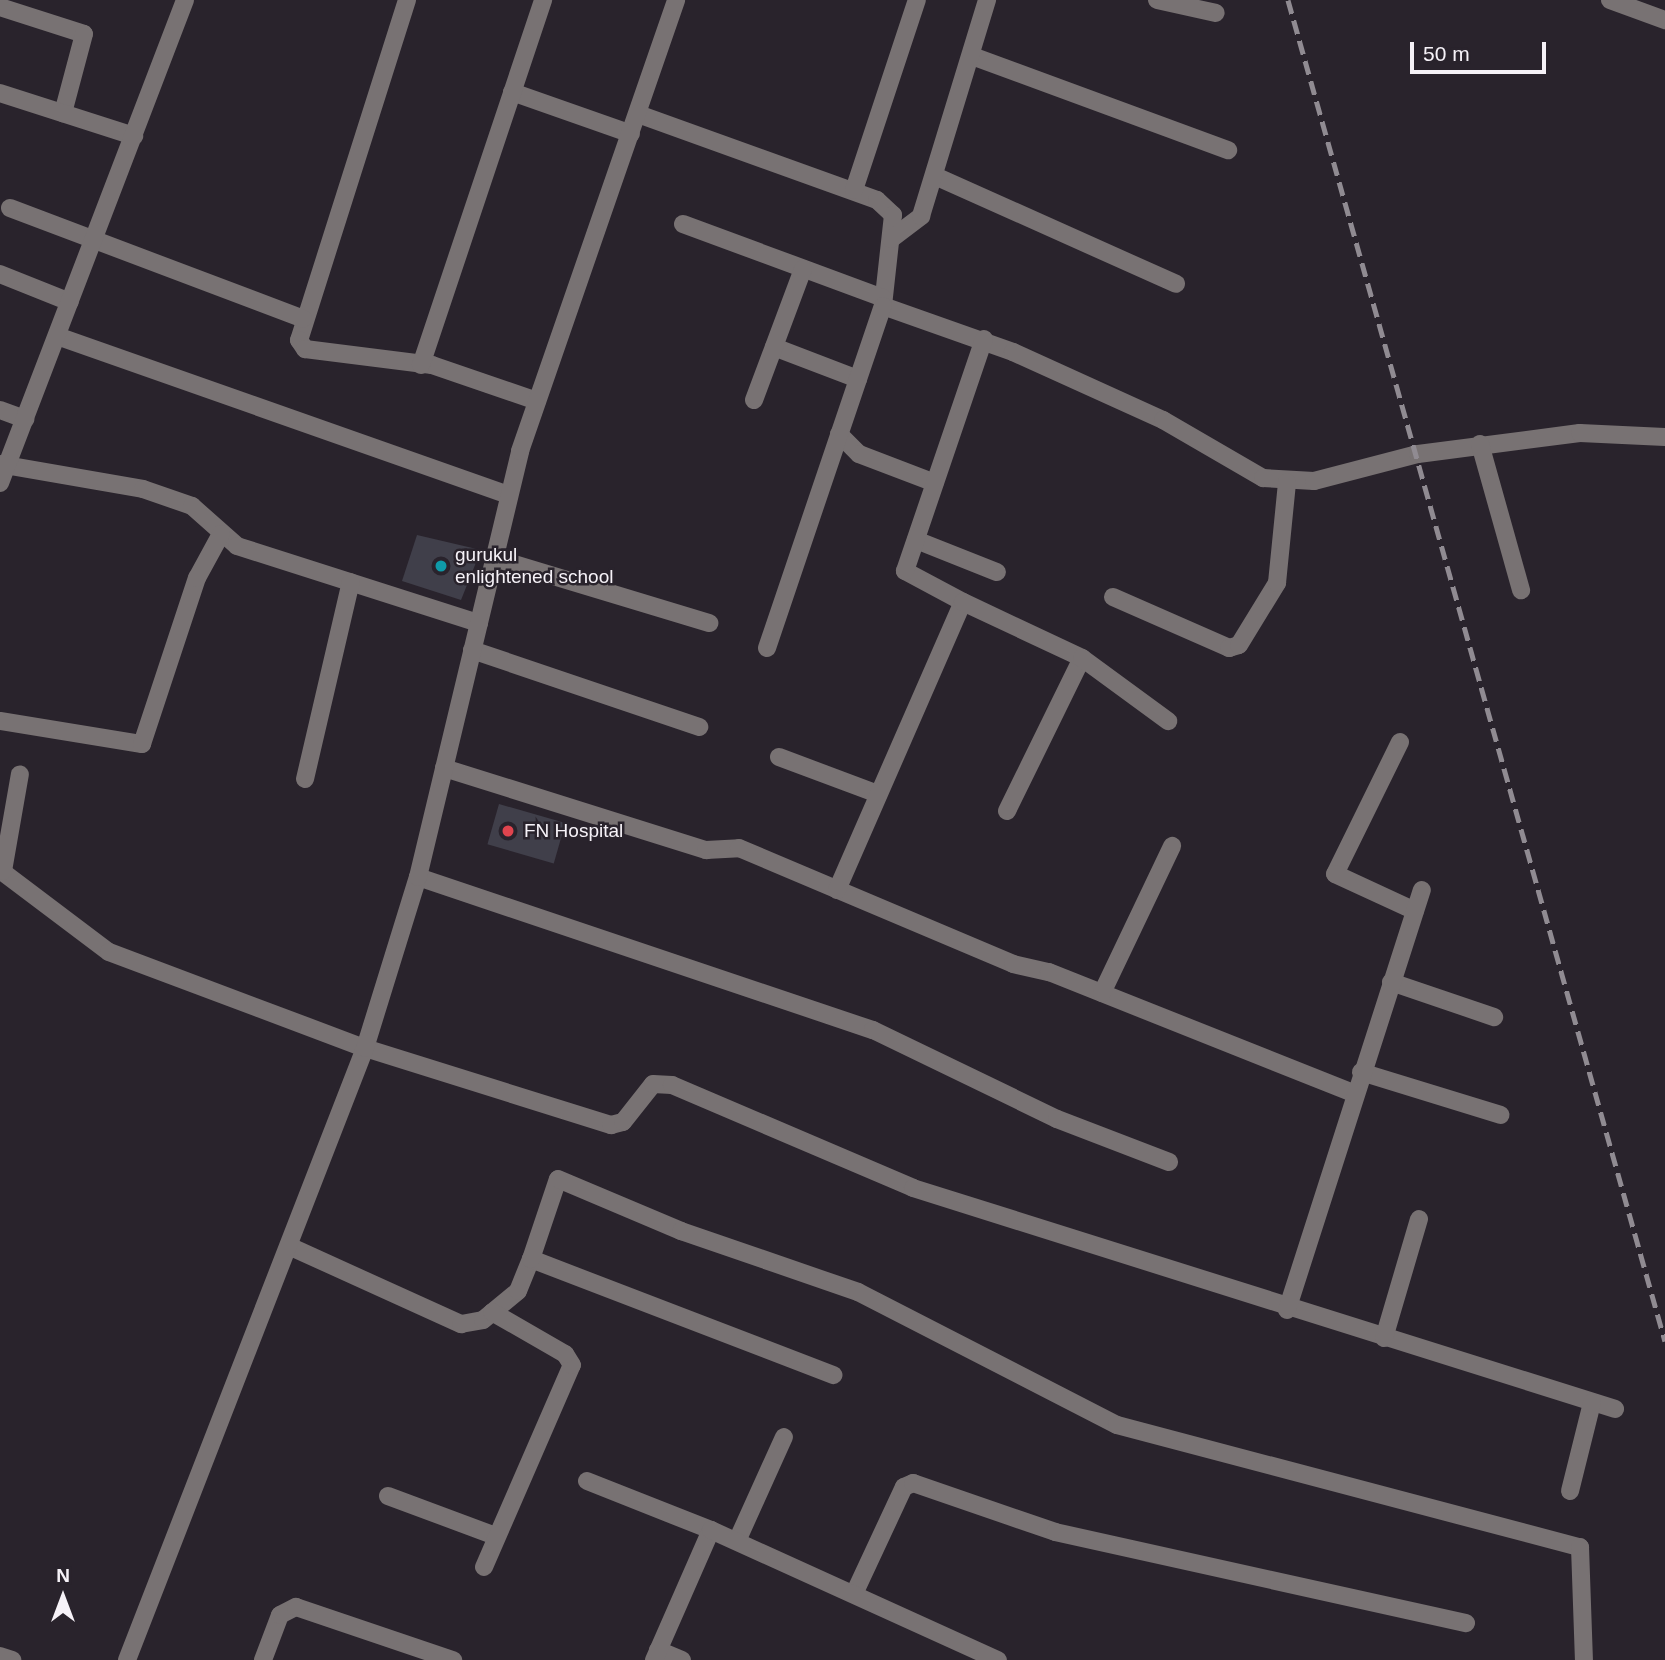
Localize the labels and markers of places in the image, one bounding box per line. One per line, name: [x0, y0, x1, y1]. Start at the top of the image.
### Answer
place label: gurukul enlightened school: [455, 544, 613, 588]
marker: gurukul enlightened school: [433, 558, 449, 574]
place label: FN Hospital: [524, 820, 623, 842]
marker: FN Hospital: [498, 821, 518, 841]

